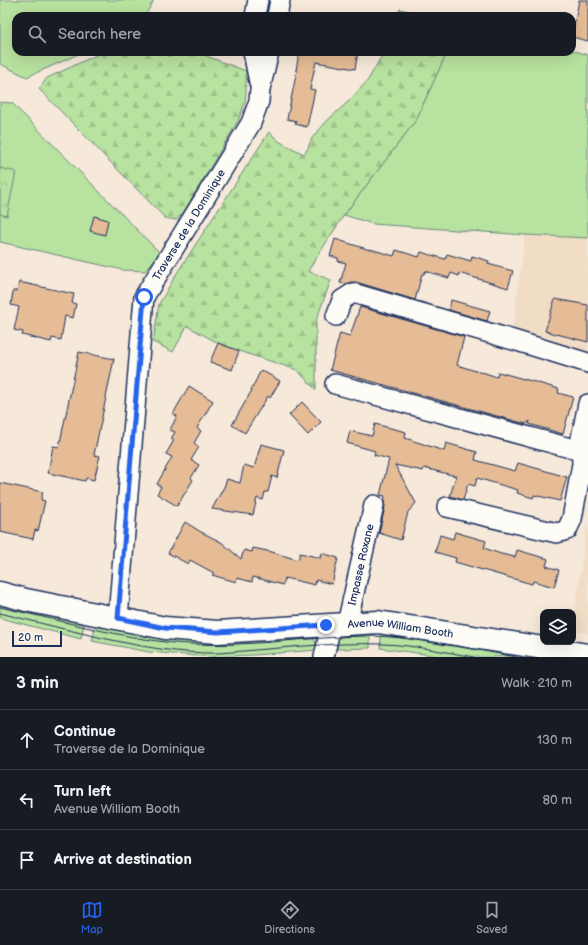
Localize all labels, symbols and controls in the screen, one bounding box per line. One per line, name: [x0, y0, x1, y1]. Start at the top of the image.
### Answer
search box: [12, 12, 576, 56]
icon: search: [26, 23, 48, 45]
text: Search here: [58, 25, 141, 44]
street label: Traverse de la Dominique: [149, 166, 228, 283]
route start: [135, 288, 153, 306]
street label: Impasse Roxane: [345, 522, 376, 606]
map controls: [540, 609, 576, 645]
button: layers: [540, 609, 576, 645]
route end: [317, 616, 335, 634]
street label: Avenue William Booth: [347, 616, 454, 640]
scale bar: [12, 629, 62, 648]
text: 20 m: [18, 631, 43, 644]
text: 3 min: [16, 673, 59, 693]
text: Walk · 210 m: [501, 675, 572, 691]
text: Continue: [54, 722, 116, 741]
icon: ahead: [16, 729, 38, 751]
text: 130 m: [537, 732, 572, 748]
text: Traverse de la Dominique: [54, 741, 205, 757]
text: Turn left: [54, 782, 111, 801]
icon: left: [16, 789, 38, 811]
text: 80 m: [543, 792, 572, 808]
text: Avenue William Booth: [54, 801, 180, 817]
icon: arrive: [16, 849, 38, 871]
text: Arrive at destination: [54, 850, 192, 869]
tab: Map: [81, 899, 103, 936]
tab: Directions: [264, 899, 315, 936]
tab: Saved: [476, 899, 507, 936]

